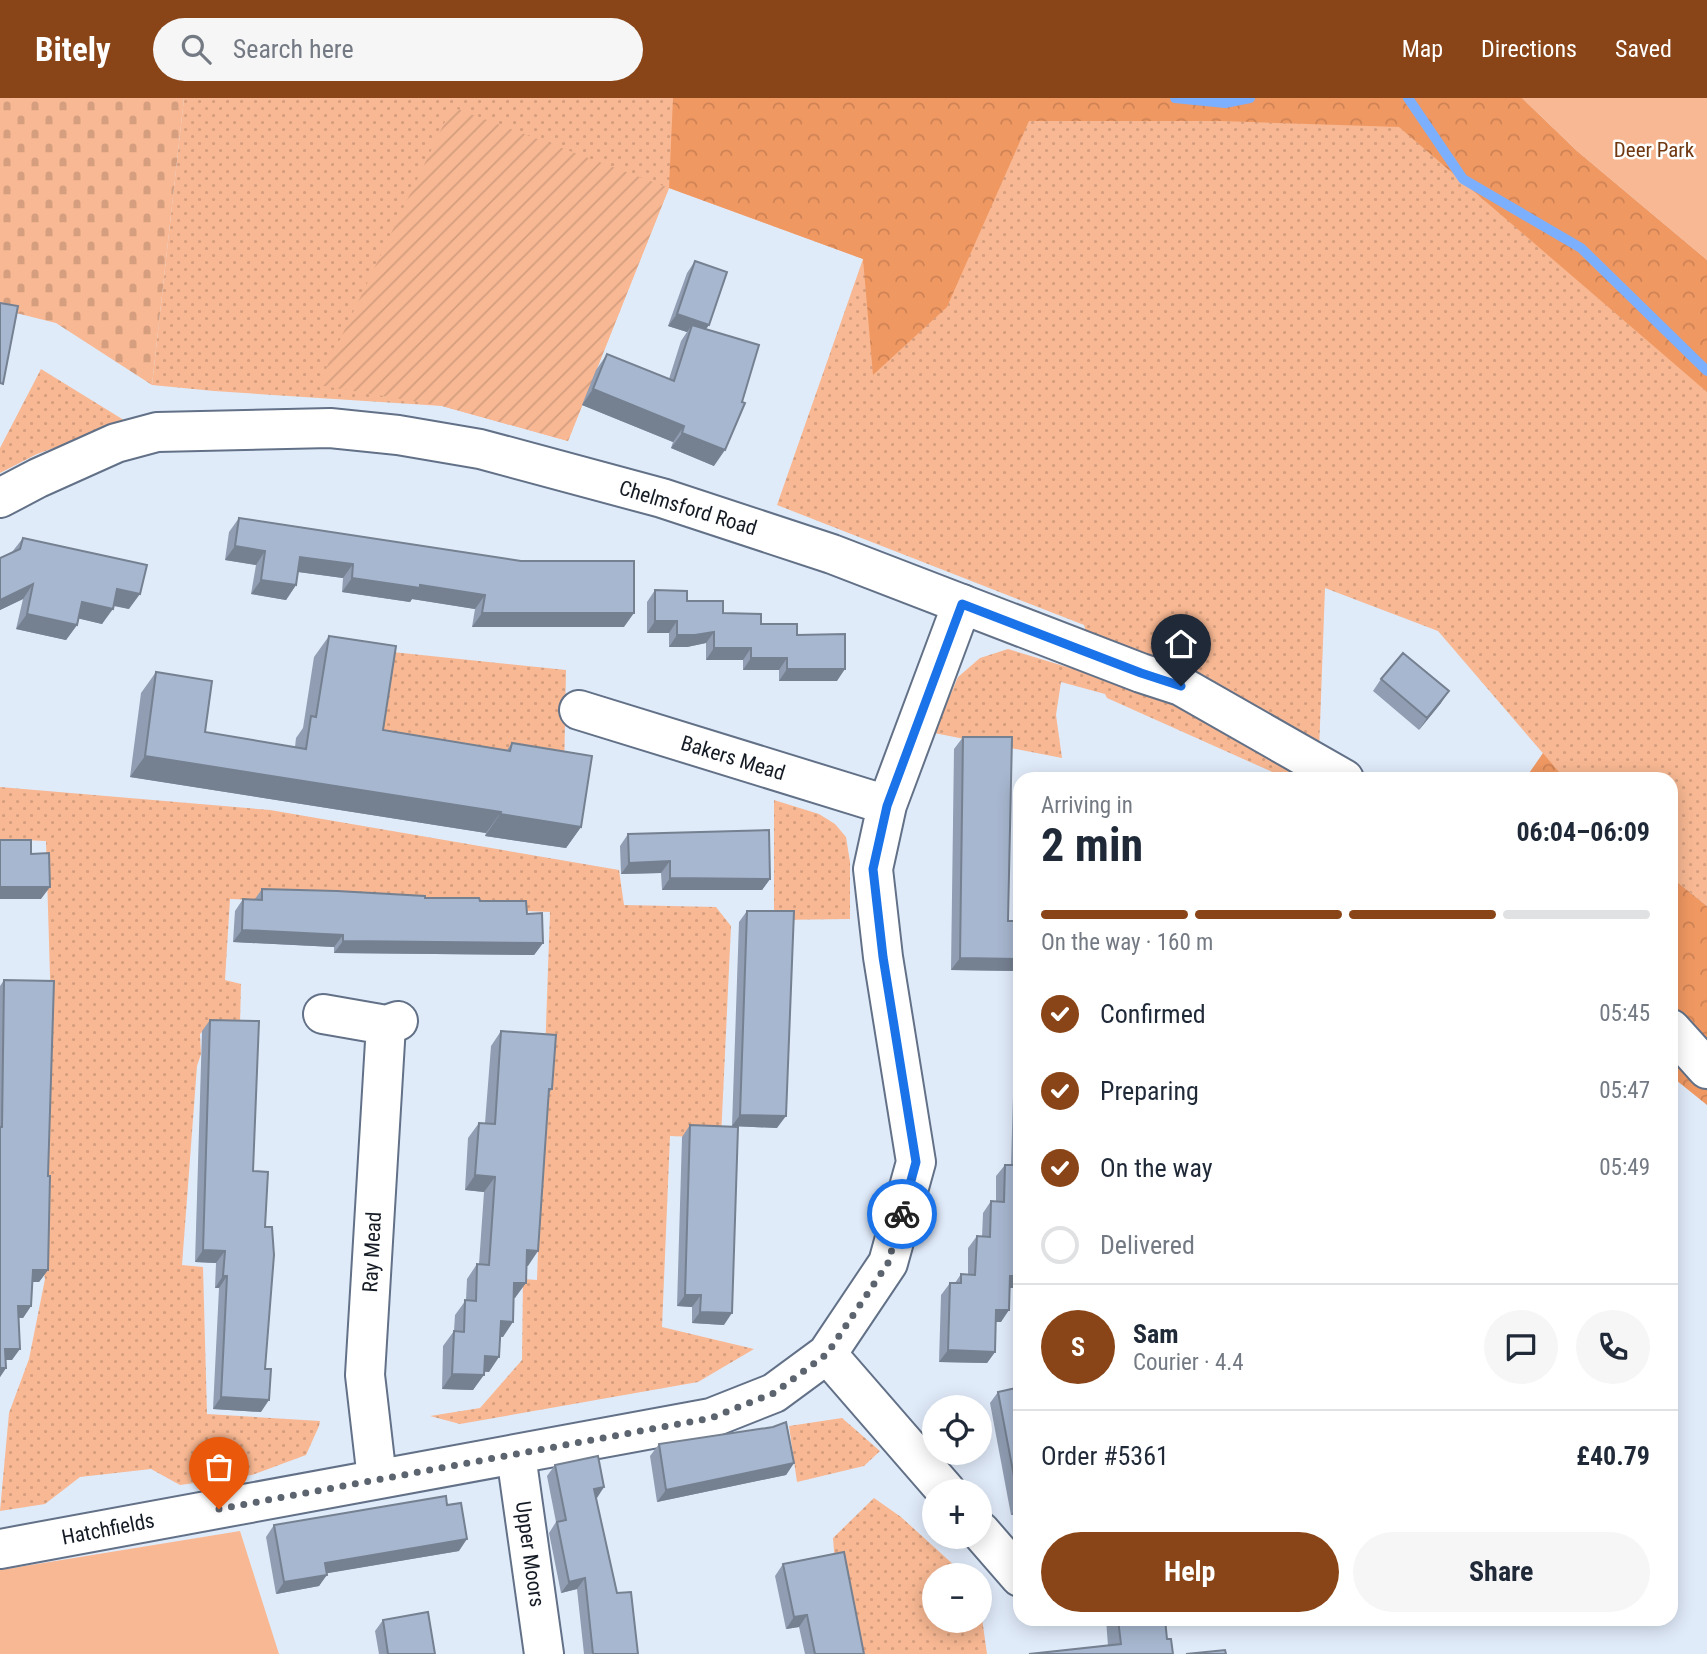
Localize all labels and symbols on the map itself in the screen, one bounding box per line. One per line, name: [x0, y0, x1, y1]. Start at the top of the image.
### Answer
park label: Deer Park: [1614, 138, 1695, 162]
street label: Chelmsford Road: [616, 476, 760, 540]
pin: [1151, 614, 1211, 686]
street label: Bakers Mead: [678, 731, 788, 785]
courier: [867, 1179, 937, 1249]
street label: Ray Mead: [358, 1211, 386, 1293]
pin: [189, 1437, 249, 1509]
street label: Upper Moors: [511, 1500, 549, 1608]
street label: Hatchfields: [60, 1508, 156, 1550]

